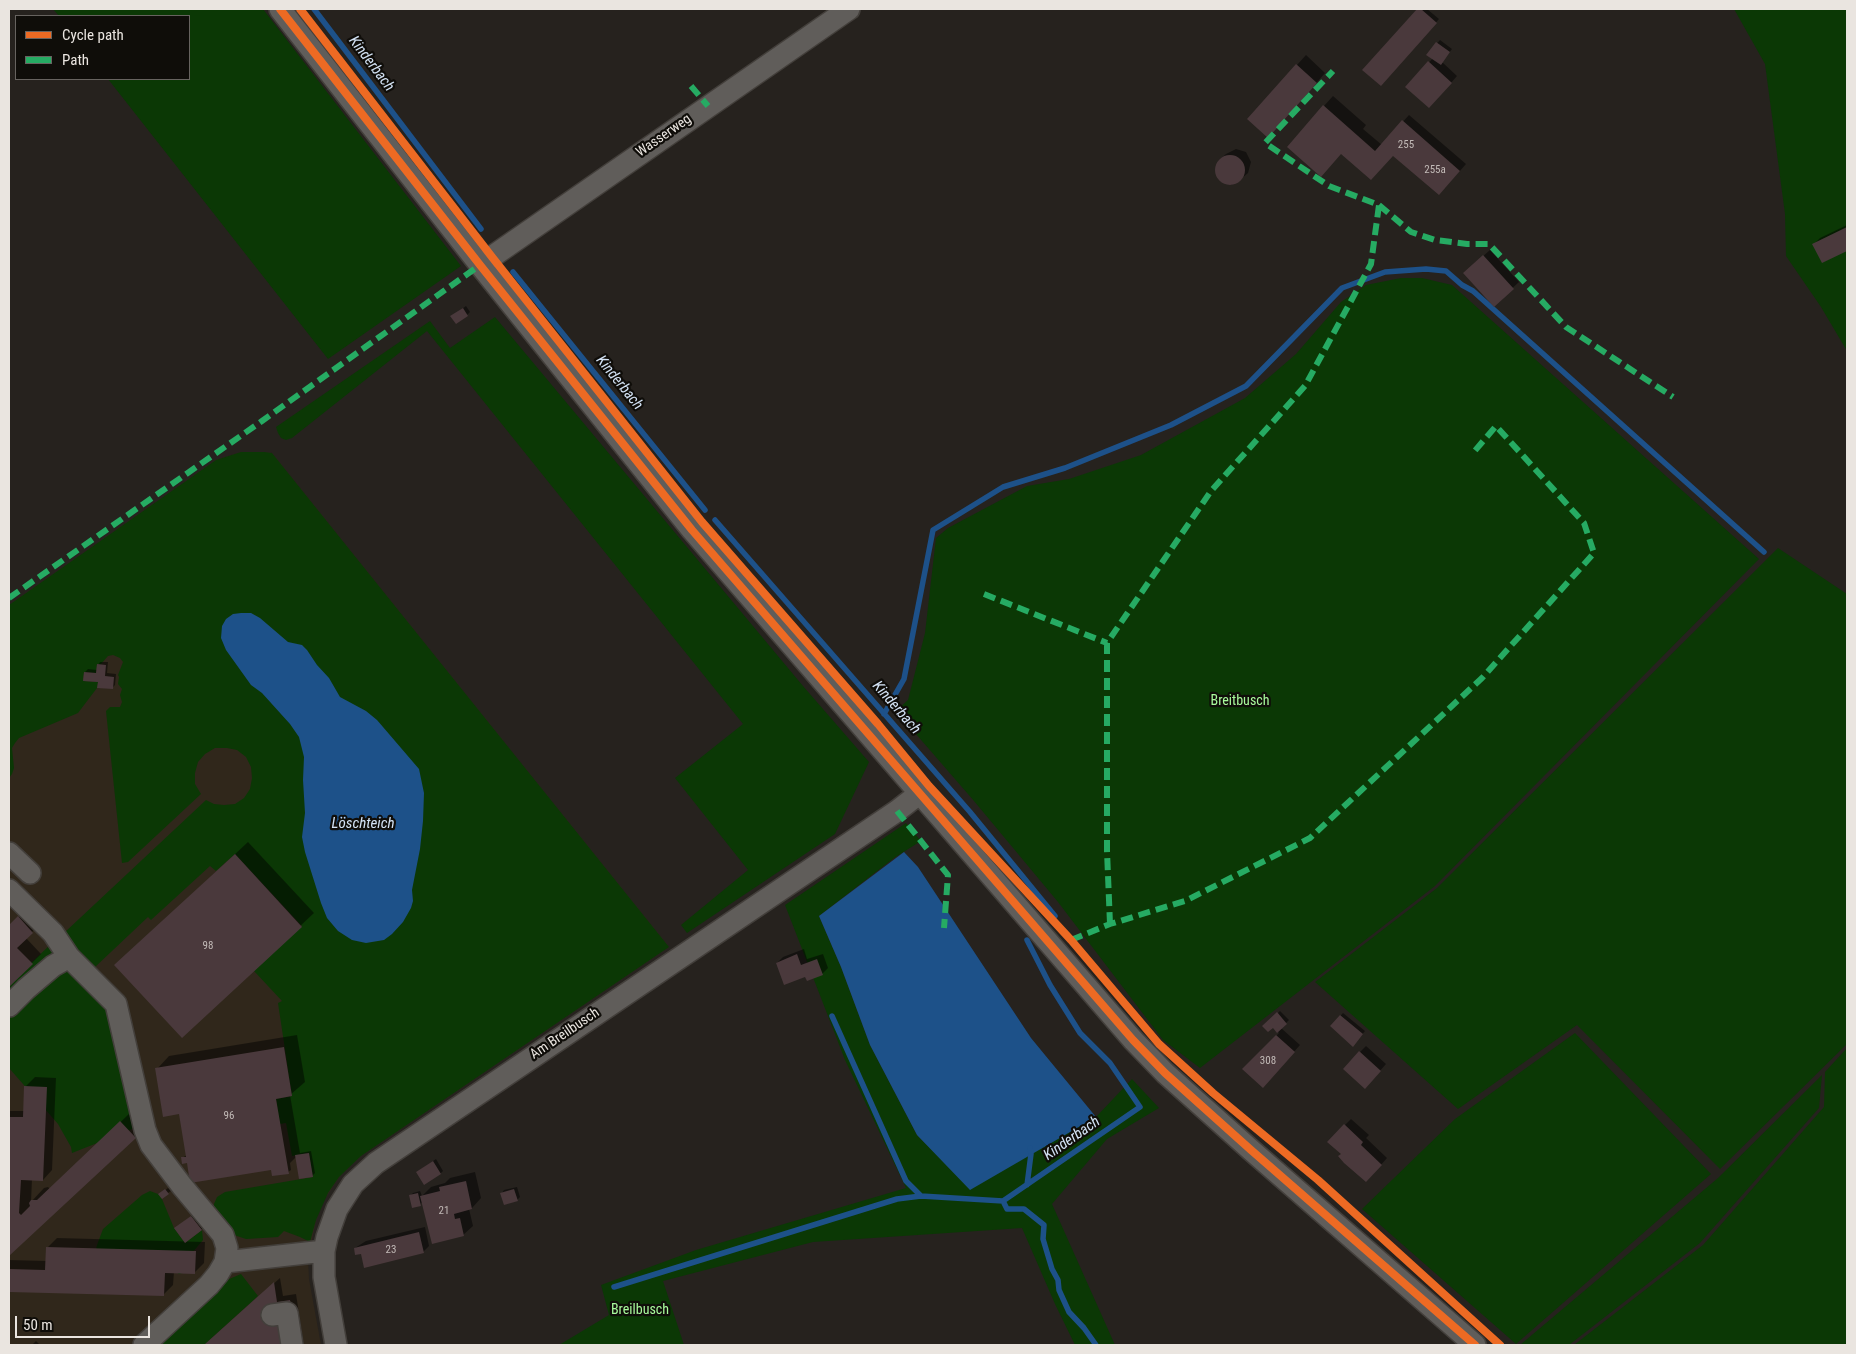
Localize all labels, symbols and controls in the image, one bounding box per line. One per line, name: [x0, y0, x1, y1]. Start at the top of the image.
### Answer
legend: [15, 15, 190, 80]
text: Cycle path: [62, 26, 124, 44]
water label: Kinderbach: [344, 33, 398, 95]
text: Path: [62, 51, 89, 69]
street label: Wasserweg: [633, 111, 695, 161]
house number: 255: [1398, 138, 1414, 152]
house number: 255a: [1424, 163, 1446, 177]
water label: Kinderbach: [592, 352, 646, 414]
water label: Kinderbach: [868, 678, 924, 738]
park label: Breitbusch: [1211, 693, 1269, 709]
water label: Löschteich: [332, 815, 394, 833]
house number: 98: [203, 939, 213, 953]
street label: Am Breilbusch: [527, 1005, 603, 1063]
house number: 308: [1260, 1054, 1276, 1068]
house number: 96: [224, 1109, 234, 1123]
water label: Kinderbach: [1040, 1113, 1104, 1165]
house number: 21: [439, 1204, 449, 1218]
house number: 23: [386, 1243, 396, 1257]
park label: Breilbusch: [611, 1302, 669, 1318]
scale bar: [18, 1306, 152, 1338]
text: 50 m: [23, 1316, 53, 1334]

